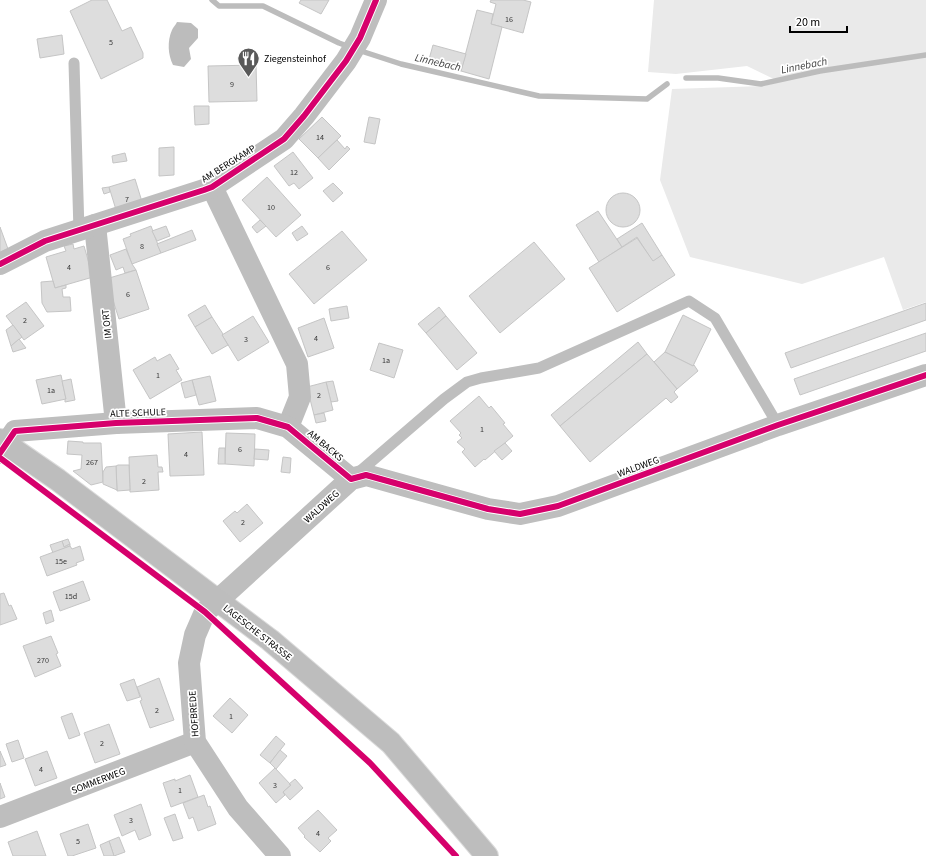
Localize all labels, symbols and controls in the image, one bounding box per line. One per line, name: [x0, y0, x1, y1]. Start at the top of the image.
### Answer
scale bar: [790, 8, 847, 34]
house number: 16: [505, 14, 513, 25]
text: 20 m: [796, 14, 820, 31]
house number: 5: [109, 37, 113, 48]
restaurant icon: Ziegensteinhof: [236, 45, 262, 78]
water label: Linnebach: [413, 50, 463, 75]
place label: Ziegensteinhof: [264, 52, 327, 66]
water label: Linnebach: [780, 54, 829, 77]
house number: 9: [230, 79, 234, 90]
house number: 14: [316, 132, 324, 143]
street label: AM BERGKAMP: [199, 141, 259, 186]
house number: 12: [290, 167, 298, 178]
house number: 7: [125, 194, 129, 205]
house number: 10: [267, 202, 275, 213]
house number: 8: [140, 241, 144, 252]
house number: 4: [67, 262, 71, 273]
house number: 6: [326, 262, 330, 273]
house number: 6: [126, 289, 130, 300]
street label: IM ORT: [98, 308, 115, 339]
house number: 2: [23, 315, 27, 326]
house number: 4: [314, 333, 318, 344]
house number: 3: [244, 334, 248, 345]
house number: 1a: [382, 355, 390, 366]
house number: 1: [156, 370, 160, 381]
house number: 1a: [47, 385, 55, 396]
house number: 2: [317, 390, 321, 401]
street label: ALTE SCHULE: [110, 405, 166, 421]
house number: 1: [480, 424, 484, 435]
street label: AM BACKS: [305, 427, 346, 465]
house number: 6: [238, 444, 242, 455]
house number: 4: [184, 449, 188, 460]
street label: WALDWEG: [615, 453, 661, 481]
house number: 267: [86, 457, 98, 468]
house number: 2: [142, 476, 146, 487]
street label: WALDWEG: [301, 487, 343, 527]
house number: 2: [241, 517, 245, 528]
house number: 15e: [55, 556, 67, 567]
house number: 15d: [65, 591, 77, 602]
street label: LAGESCHE STRASSE: [220, 601, 295, 664]
house number: 270: [37, 655, 49, 666]
street label: HOFBREDE: [185, 690, 203, 738]
house number: 2: [155, 705, 159, 716]
house number: 1: [229, 711, 233, 722]
house number: 2: [100, 738, 104, 749]
house number: 4: [39, 764, 43, 775]
street label: SOMMERWEG: [69, 764, 127, 798]
house number: 3: [273, 780, 277, 791]
house number: 1: [178, 785, 182, 796]
house number: 3: [129, 815, 133, 826]
house number: 4: [316, 828, 320, 839]
house number: 5: [76, 836, 80, 847]

